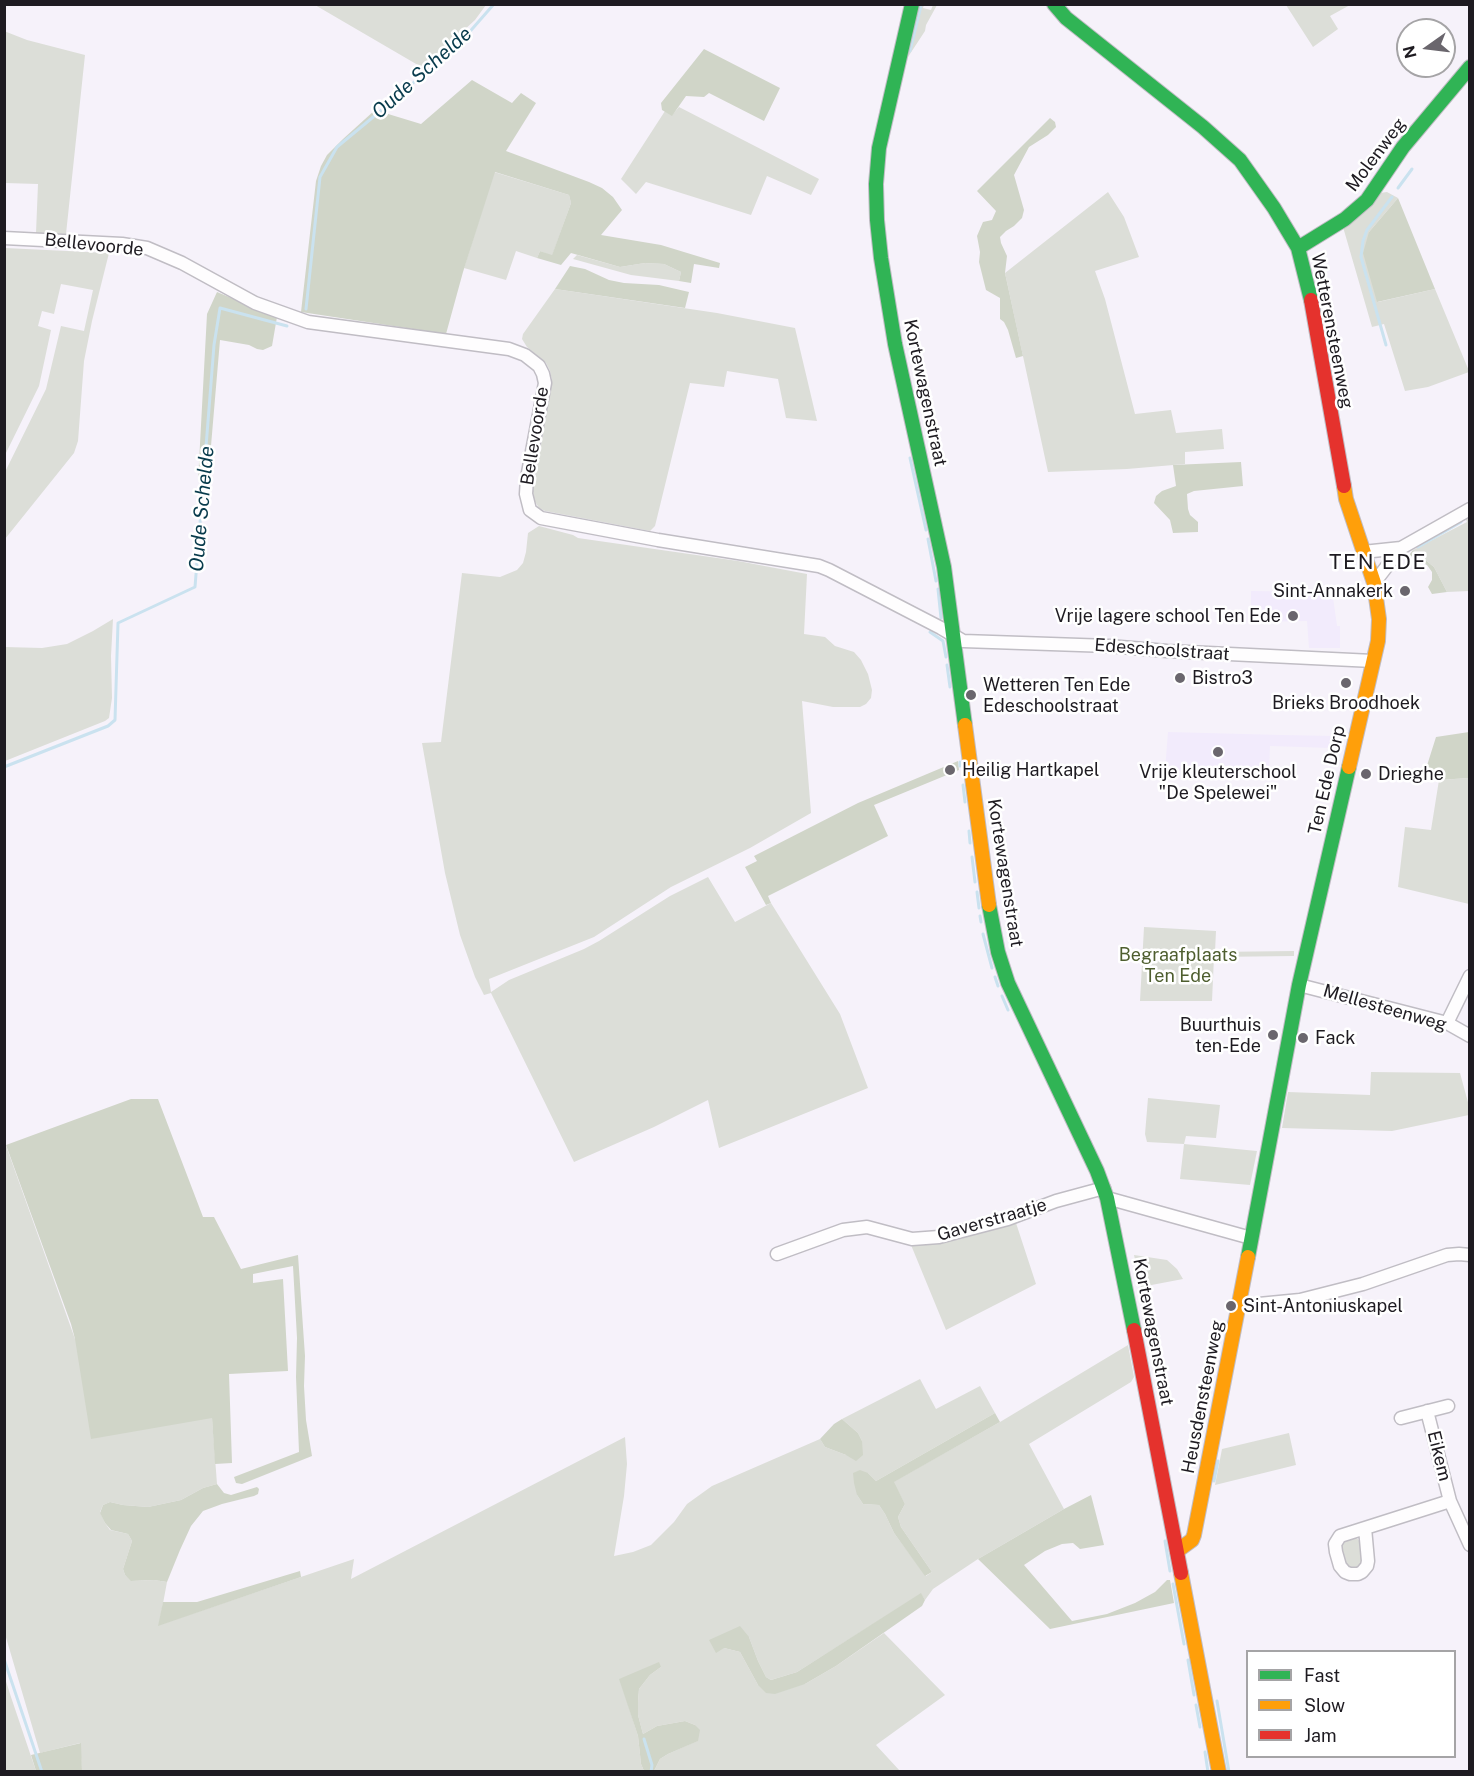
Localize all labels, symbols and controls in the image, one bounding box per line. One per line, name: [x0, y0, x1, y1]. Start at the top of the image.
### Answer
north arrow: [1396, 18, 1456, 78]
water label: Oude Schelde: [367, 22, 477, 124]
text: N: [1399, 44, 1421, 60]
street label: Molenweg: [1341, 114, 1411, 196]
street label: Bellevoorde: [43, 229, 145, 261]
street label: Wetterensteenweg: [1306, 251, 1358, 411]
street label: Kortewagenstraat: [899, 317, 951, 469]
street label: Bellevoorde: [517, 385, 553, 487]
water label: Oude Schelde: [185, 445, 219, 573]
district label: TEN EDE: [1329, 550, 1427, 576]
place label: Sint-Annakerk: [1273, 580, 1393, 602]
marker: Sint-Annakerk: [1398, 584, 1412, 598]
place label: Vrije lagere school Ten Ede: [1055, 605, 1281, 627]
marker: Vrije lagere school Ten Ede: [1286, 609, 1300, 623]
street label: Edeschoolstraat: [1094, 634, 1230, 666]
place label: Bistro3: [1192, 667, 1253, 689]
marker: Bistro3: [1173, 671, 1187, 685]
place label: Wetteren Ten Ede Edeschoolstraat: [983, 674, 1130, 716]
marker: Brieks Broodhoek: [1339, 676, 1353, 690]
marker: Wetteren Ten Ede Edeschoolstraat: [964, 688, 978, 702]
place label: Brieks Broodhoek: [1272, 692, 1420, 714]
street label: Ten Ede Dorp: [1304, 723, 1350, 837]
marker: Vrije kleuterschool "De Spelewei": [1211, 745, 1225, 759]
place label: Heilig Hartkapel: [962, 759, 1099, 781]
place label: Vrije kleuterschool "De Spelewei": [1139, 761, 1297, 804]
marker: Heilig Hartkapel: [943, 763, 957, 777]
place label: Drieghe: [1378, 763, 1444, 785]
marker: Drieghe: [1359, 767, 1373, 781]
street label: Kortewagenstraat: [983, 797, 1027, 949]
park label: Begraafplaats Ten Ede: [1119, 944, 1237, 986]
street label: Mellesteenweg: [1321, 980, 1449, 1036]
place label: Buurthuis ten-Ede: [1180, 1014, 1261, 1056]
place label: Fack: [1315, 1027, 1355, 1049]
marker: Buurthuis ten-Ede: [1266, 1028, 1280, 1042]
marker: Fack: [1296, 1031, 1310, 1045]
street label: Gaverstraatje: [935, 1194, 1049, 1246]
street label: Kortewagenstraat: [1128, 1256, 1178, 1408]
place label: Sint-Antoniuskapel: [1243, 1295, 1403, 1317]
marker: Sint-Antoniuskapel: [1224, 1299, 1238, 1313]
street label: Heusdensteenweg: [1178, 1318, 1228, 1476]
street label: Eikem: [1422, 1429, 1456, 1483]
legend: [1246, 1650, 1456, 1758]
text: Fast: [1304, 1665, 1340, 1686]
text: Slow: [1304, 1695, 1345, 1716]
text: Jam: [1304, 1725, 1337, 1746]

